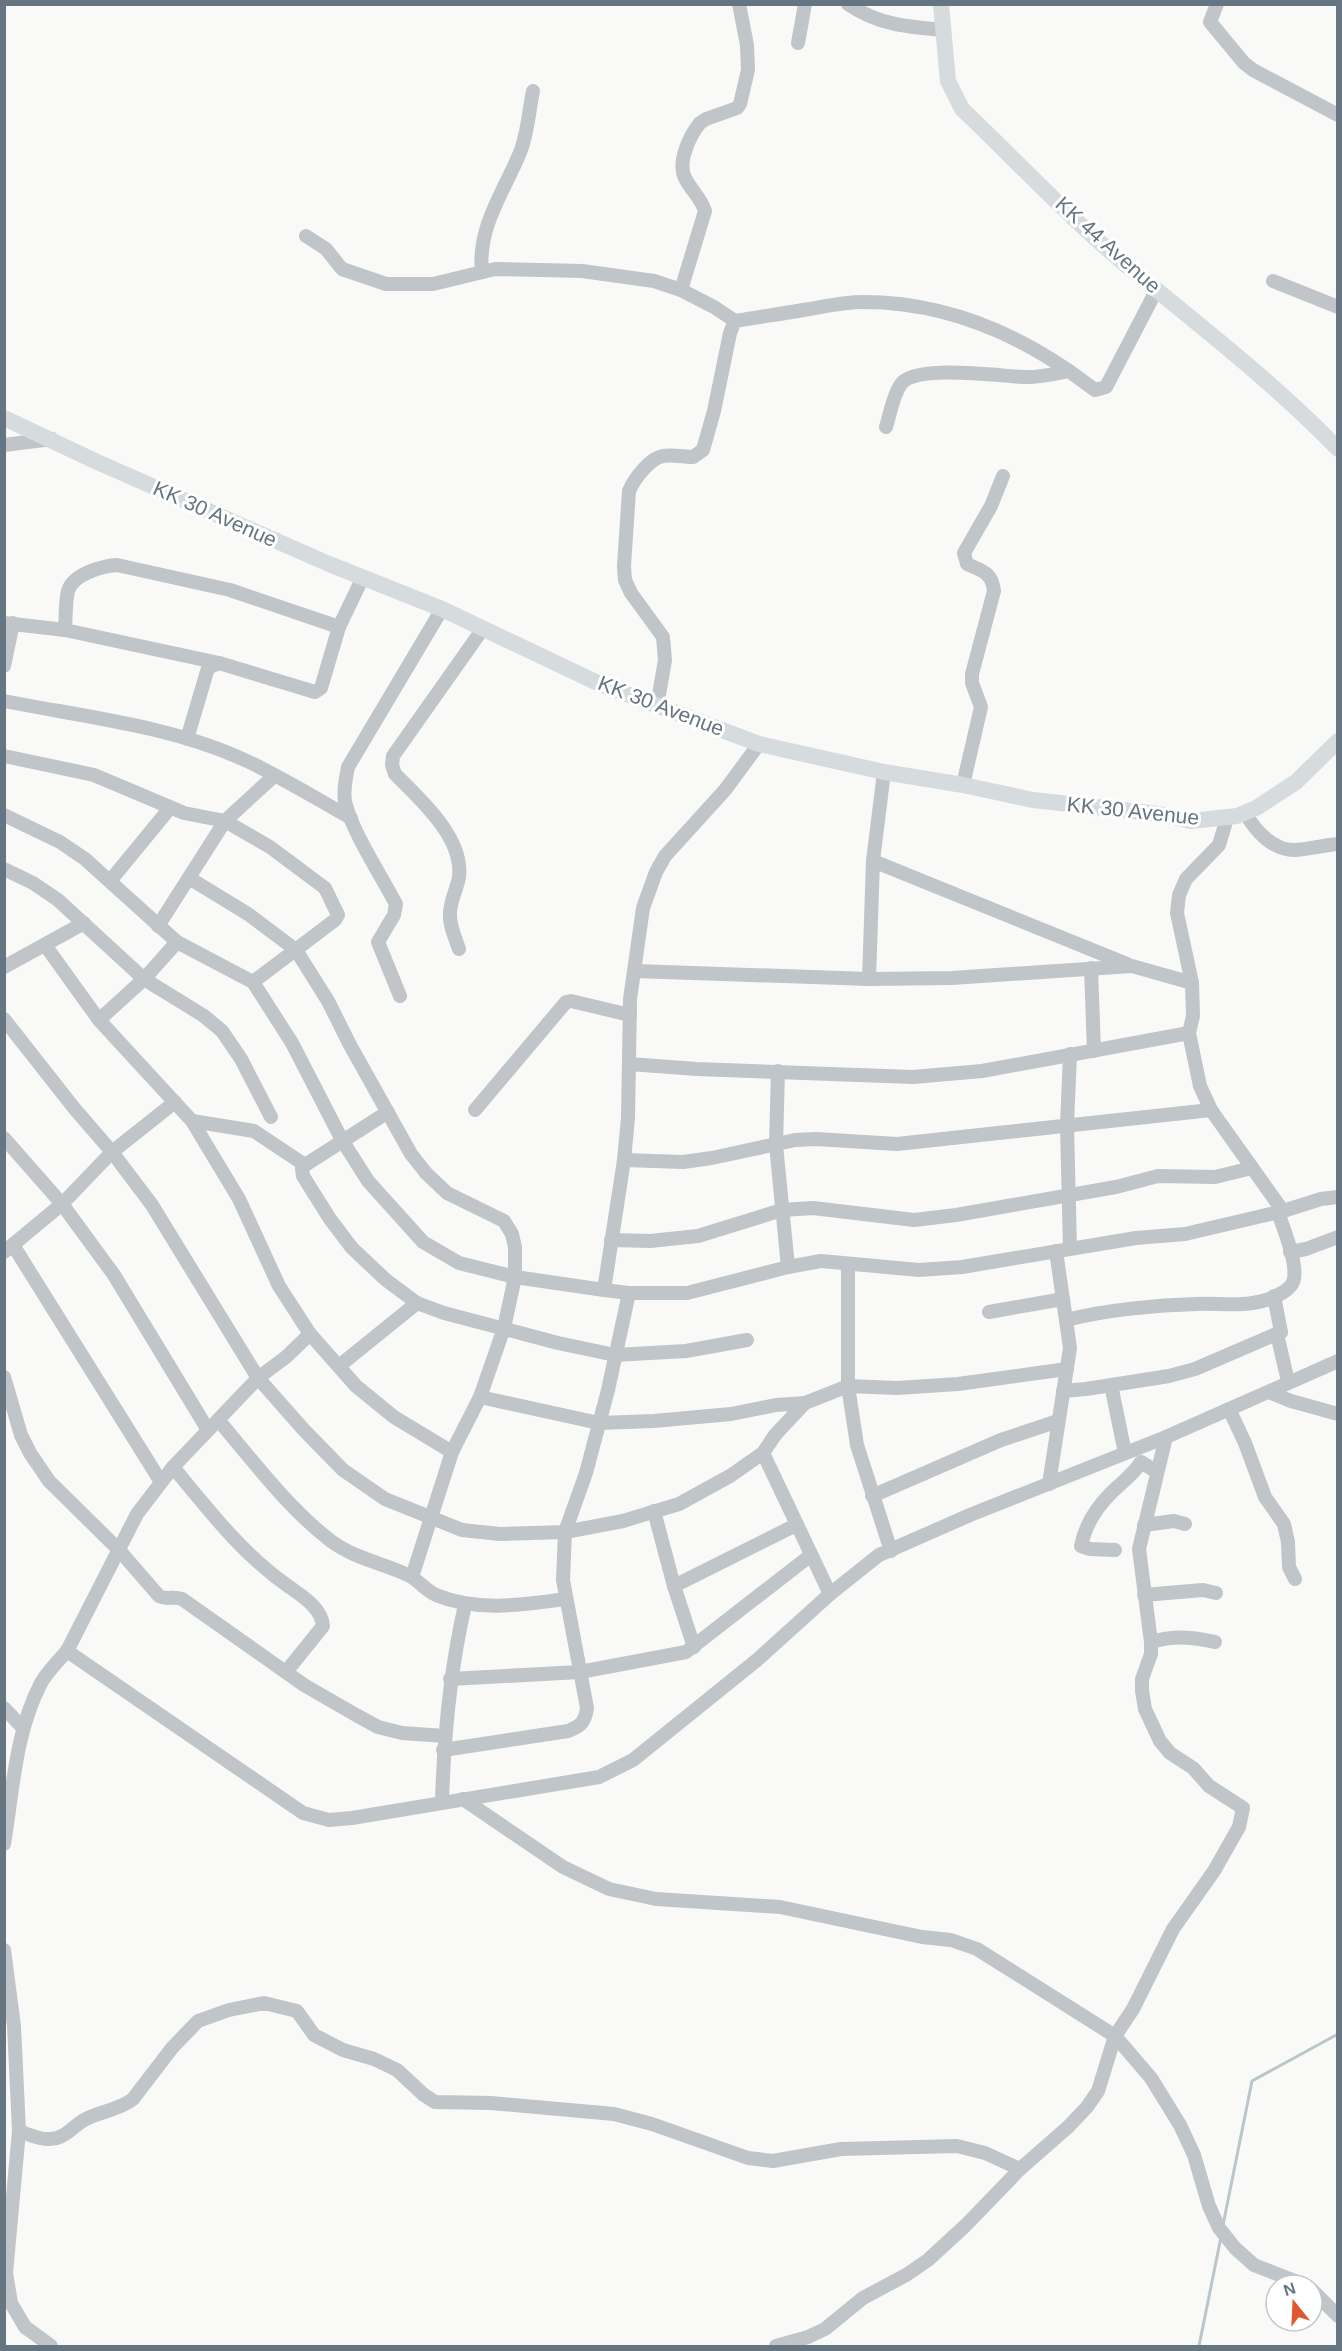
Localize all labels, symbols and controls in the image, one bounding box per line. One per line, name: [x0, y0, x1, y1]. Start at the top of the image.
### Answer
street label: KK 44 Avenue: [1051, 192, 1165, 298]
street label: KK 30 Avenue: [150, 476, 281, 551]
street label: KK 30 Avenue: [595, 671, 727, 740]
street label: KK 30 Avenue: [1066, 792, 1200, 829]
north arrow: [1264, 2273, 1324, 2333]
text: N: [1281, 2279, 1298, 2299]

